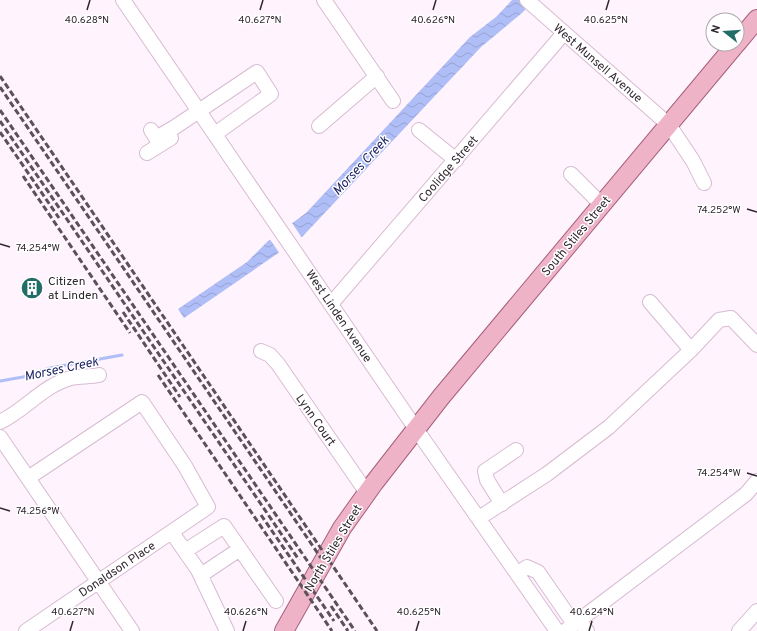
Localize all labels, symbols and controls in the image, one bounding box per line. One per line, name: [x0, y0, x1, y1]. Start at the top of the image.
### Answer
north arrow: [705, 12, 745, 52]
text: 40.628°N: [65, 14, 109, 27]
text: 40.627°N: [238, 14, 282, 27]
text: 40.626°N: [411, 14, 455, 27]
text: 40.625°N: [584, 14, 628, 27]
street label: West Munsell Avenue: [549, 21, 645, 107]
text: N: [709, 24, 724, 35]
water label: Morses Creek: [330, 133, 393, 199]
street label: Coolidge Street: [415, 133, 482, 206]
street label: South Stiles Street: [539, 193, 615, 280]
text: 74.252°W: [697, 204, 741, 217]
text: 74.254°W: [16, 242, 60, 255]
street label: West Linden Avenue: [301, 267, 375, 366]
place label: Citizen at Linden: [48, 274, 98, 304]
building icon: Citizen at Linden: [19, 275, 45, 301]
water label: Morses Creek: [23, 354, 100, 386]
street label: Lynn Court: [291, 391, 339, 450]
text: 74.254°W: [697, 467, 741, 480]
street label: North Stiles Street: [301, 502, 366, 595]
text: 74.256°W: [16, 505, 60, 518]
street label: Donaldson Place: [76, 538, 159, 601]
text: 40.627°N: [51, 606, 95, 619]
text: 40.626°N: [224, 606, 268, 619]
text: 40.625°N: [397, 606, 441, 619]
text: 40.624°N: [570, 606, 614, 619]

